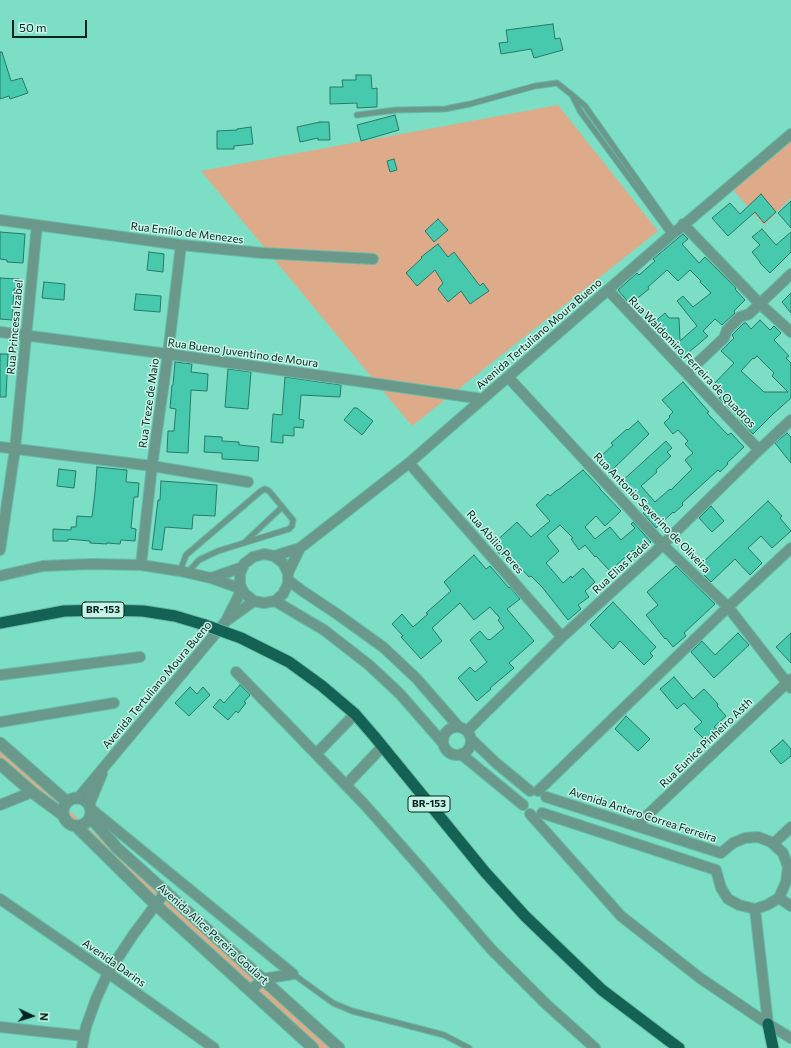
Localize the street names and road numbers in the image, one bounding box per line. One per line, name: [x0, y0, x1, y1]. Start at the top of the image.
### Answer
street label: Rua Emílio de Menezes: [130, 220, 244, 246]
street label: Avenida Tertuliano Moura Bueno: [473, 276, 605, 392]
street label: Rua Princesa Izabel: [4, 279, 26, 375]
street label: Rua Waldomiro Ferreira de Quadros: [626, 294, 758, 430]
street label: Rua Bueno Juventino de Moura: [167, 336, 319, 370]
street label: Rua Treze de Maio: [136, 357, 162, 449]
street label: Rua Antonio Severino de Oliveira: [591, 450, 713, 576]
street label: Rua Abilio Peres: [464, 507, 526, 577]
street label: Rua Elias Fadel: [590, 537, 652, 597]
road number: BR-153: [82, 602, 124, 618]
street label: Avenida Tertuliano Moura Bueno: [100, 619, 214, 751]
street label: Rua Eunice Pinheiro Asth: [657, 695, 755, 791]
street label: Avenida Antero Correa Ferreira: [568, 785, 718, 845]
road number: BR-153: [408, 796, 450, 812]
street label: Avenida Alice Pereira Goulart: [155, 881, 271, 987]
street label: Avenida Darins: [80, 936, 148, 990]

